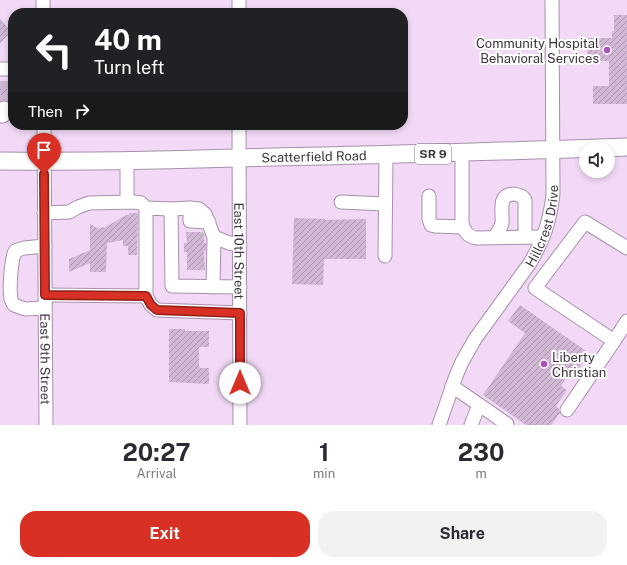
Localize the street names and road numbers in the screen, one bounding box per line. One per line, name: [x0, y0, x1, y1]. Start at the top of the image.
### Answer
road number: SR 9: [415, 144, 451, 164]
street label: Scatterfield Road: [261, 148, 367, 165]
street label: Hillcrest Drive: [522, 185, 561, 270]
street label: East 10th Street: [231, 203, 247, 299]
street label: East 9th Street: [37, 313, 53, 405]

